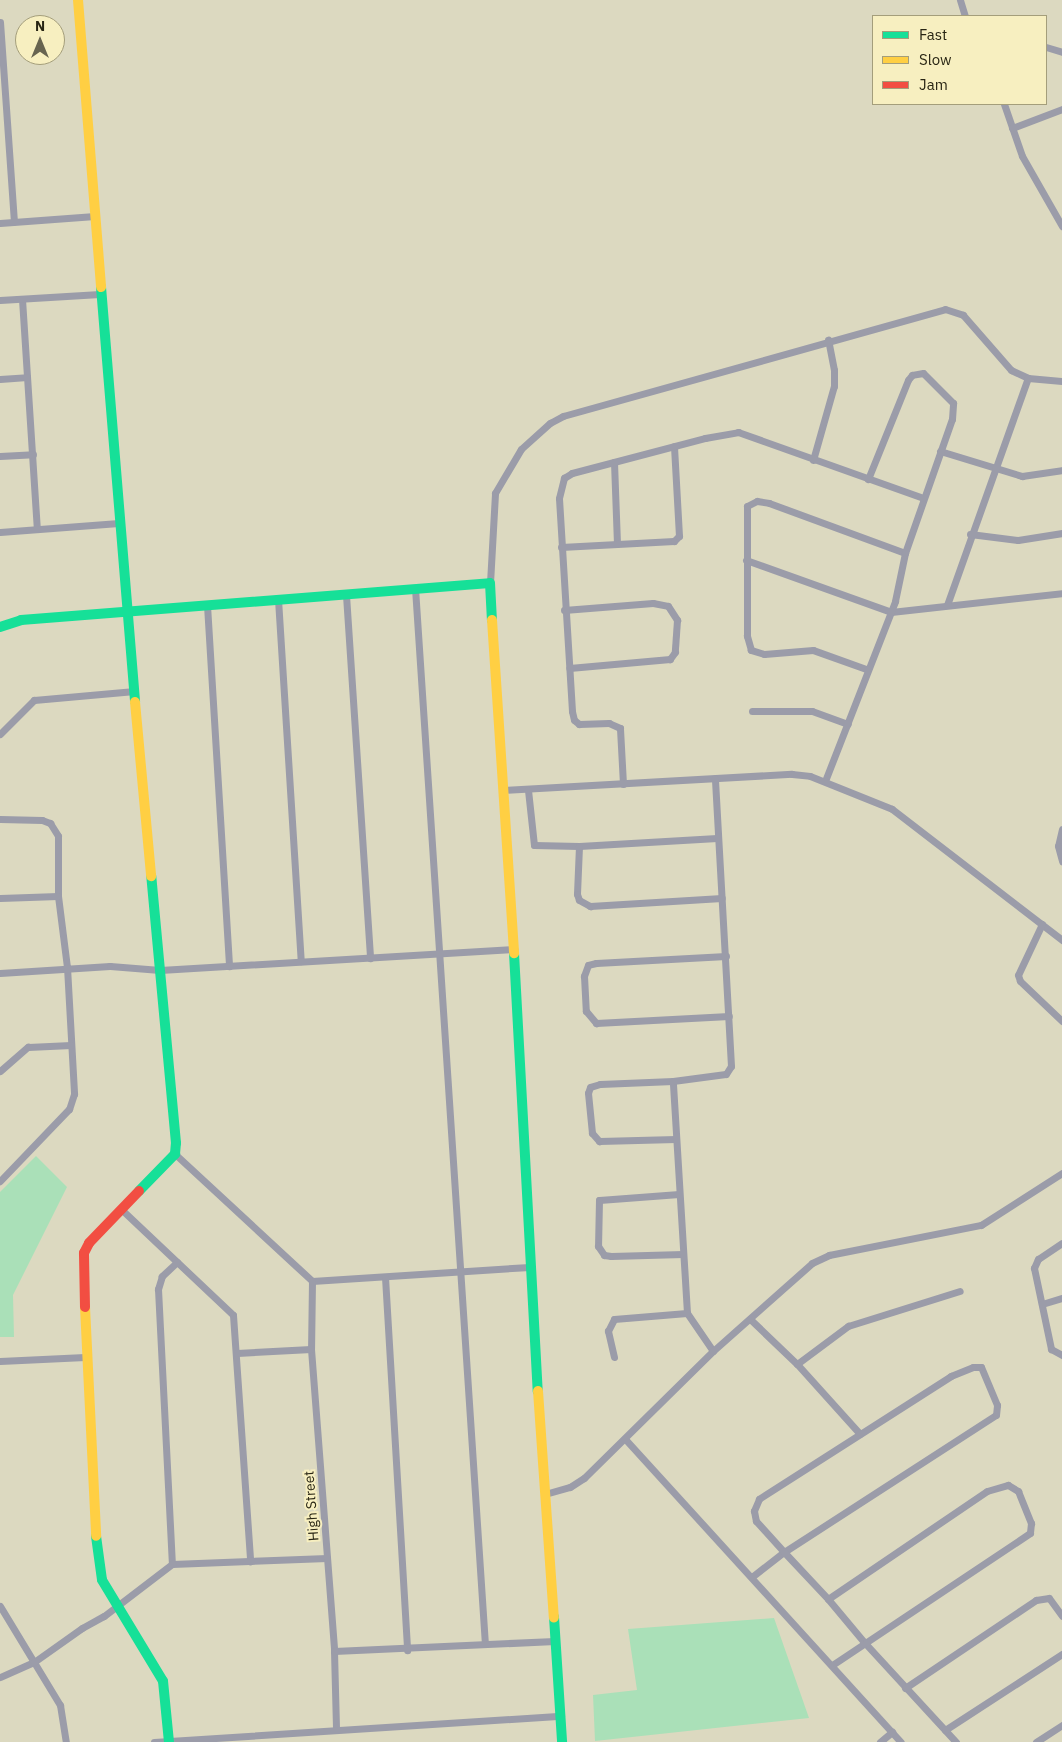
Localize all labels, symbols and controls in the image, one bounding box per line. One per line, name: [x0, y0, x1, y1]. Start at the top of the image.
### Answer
north arrow: [15, 15, 65, 65]
legend: [872, 15, 1047, 105]
text: N: [35, 17, 45, 35]
text: Fast: [919, 25, 947, 44]
text: Slow: [919, 50, 952, 69]
text: Jam: [919, 75, 948, 94]
street label: High Street: [300, 1470, 322, 1542]

